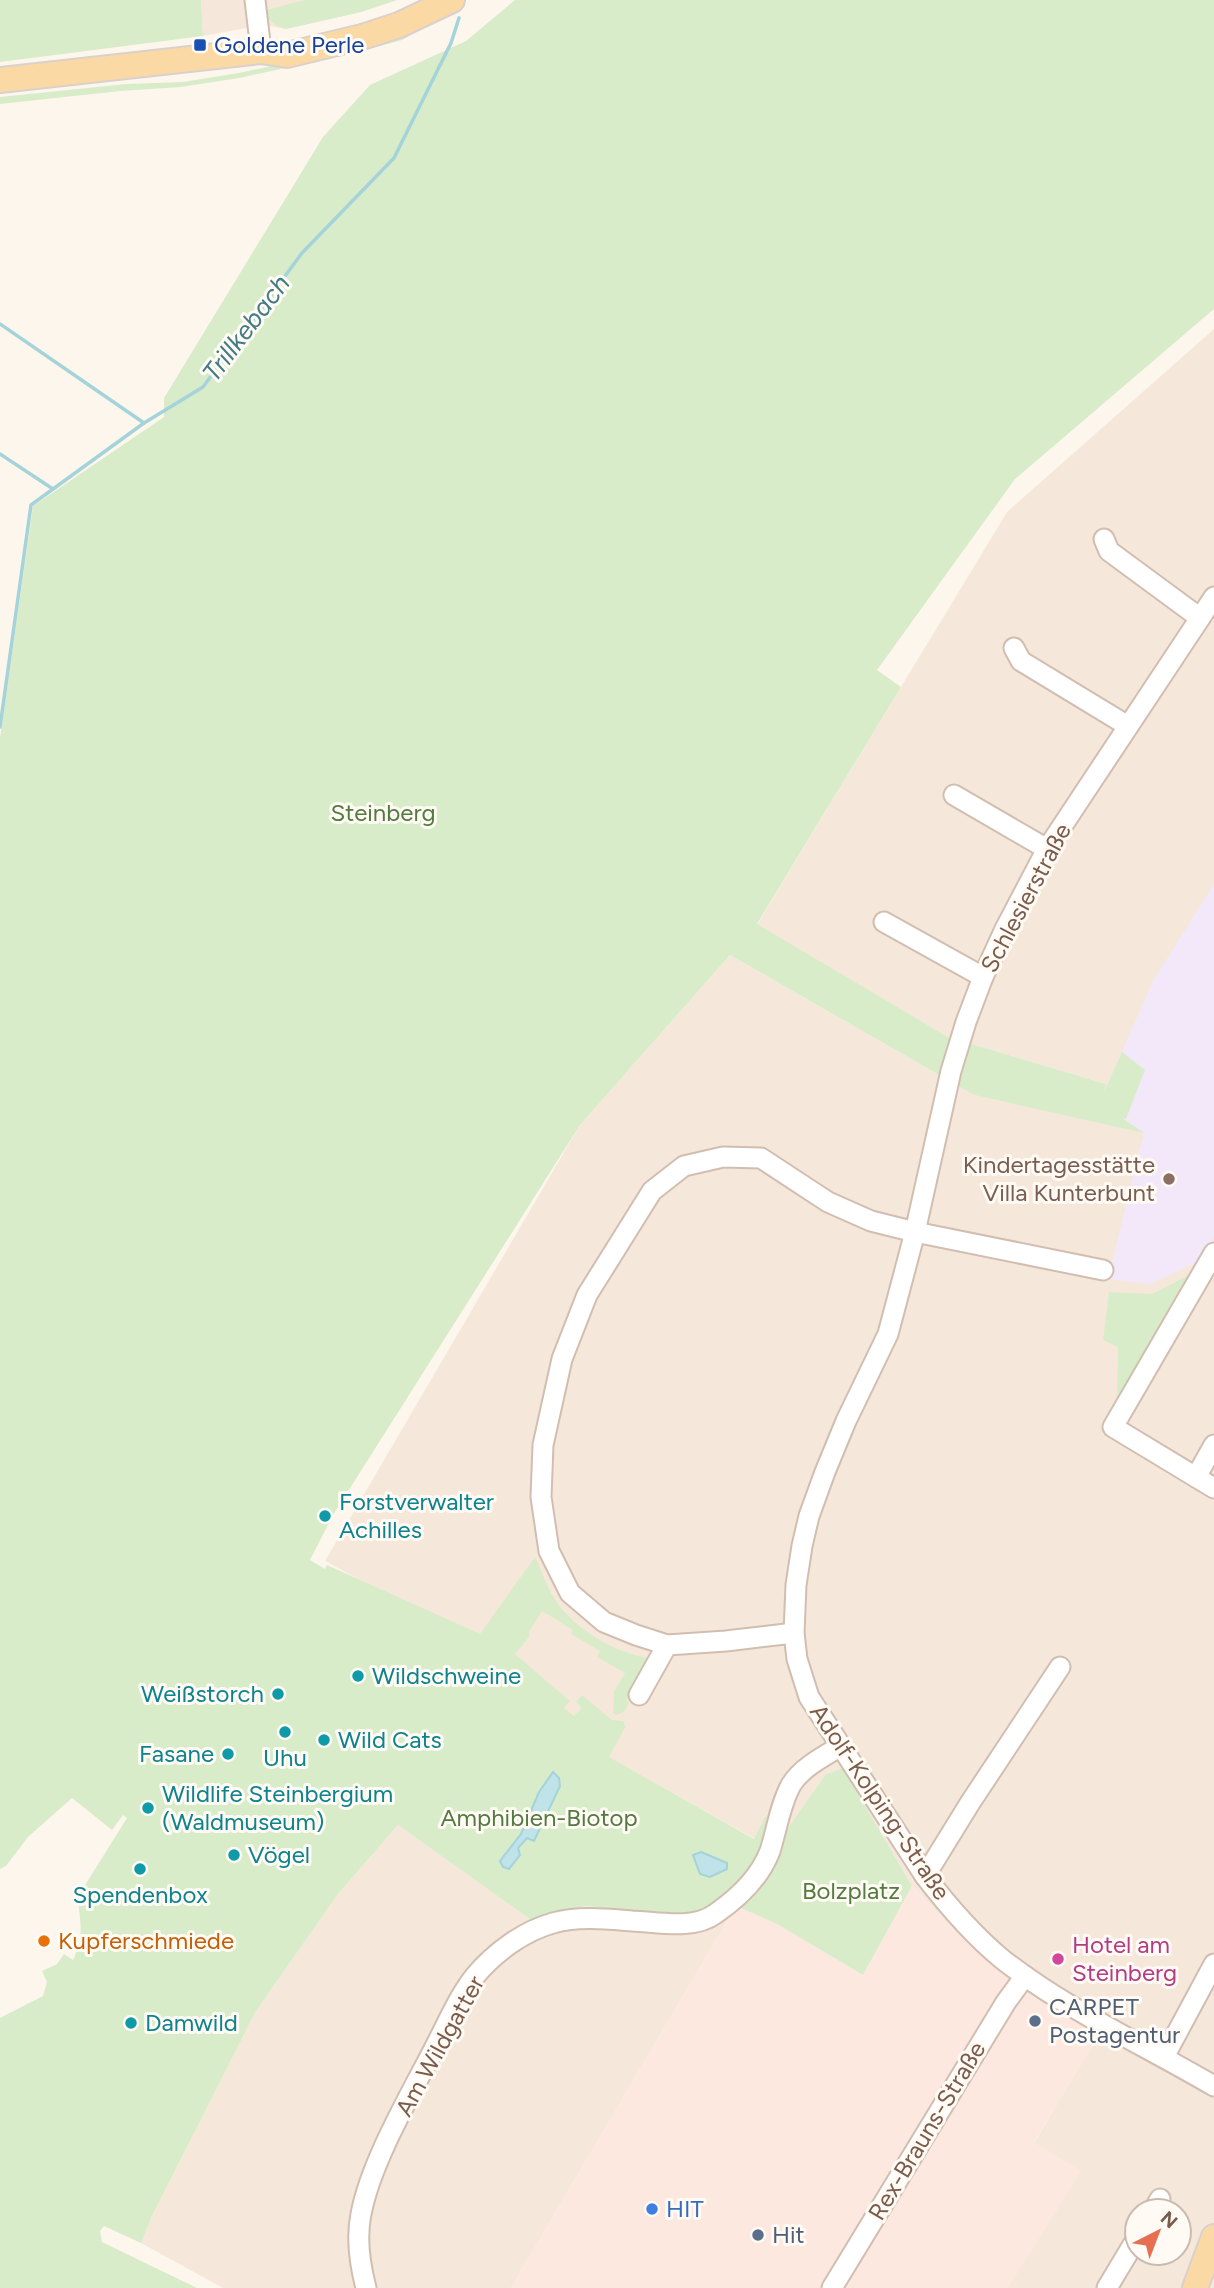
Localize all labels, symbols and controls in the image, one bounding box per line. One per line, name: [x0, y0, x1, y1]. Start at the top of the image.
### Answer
place label: Goldene Perle: [214, 30, 364, 59]
marker: Goldene Perle: [192, 37, 208, 53]
water label: Trillkebach: [196, 268, 296, 388]
park label: Steinberg: [330, 798, 436, 827]
street label: Schlesierstraße: [974, 818, 1077, 977]
place label: Kindertagesstätte Villa Kunterbunt: [963, 1150, 1155, 1207]
marker: Kindertagesstätte Villa Kunterbunt: [1161, 1171, 1177, 1187]
place label: Forstverwalter Achilles: [339, 1487, 494, 1544]
marker: Forstverwalter Achilles: [317, 1508, 333, 1524]
place label: Wildschweine: [372, 1661, 521, 1690]
marker: Wildschweine: [350, 1668, 366, 1684]
place label: Weißstorch: [141, 1679, 264, 1708]
marker: Weißstorch: [270, 1686, 286, 1702]
street label: Adolf-Kolping-Straße: [804, 1698, 957, 1905]
marker: Uhu: [277, 1724, 293, 1740]
place label: Wild Cats: [338, 1725, 442, 1754]
marker: Wild Cats: [316, 1732, 332, 1748]
place label: Fasane: [139, 1739, 214, 1768]
place label: Uhu: [263, 1743, 307, 1772]
marker: Fasane: [220, 1746, 236, 1762]
place label: Wildlife Steinbergium (Waldmuseum): [162, 1779, 393, 1836]
marker: Wildlife Steinbergium (Waldmuseum): [140, 1800, 156, 1816]
park label: Amphibien-Biotop: [440, 1803, 638, 1832]
place label: Vögel: [248, 1840, 310, 1869]
marker: Vögel: [226, 1847, 242, 1863]
marker: Spendenbox: [132, 1861, 148, 1877]
park label: Bolzplatz: [802, 1876, 900, 1905]
place label: Spendenbox: [72, 1880, 208, 1909]
place label: Kupferschmiede: [58, 1926, 234, 1955]
place label: Hotel am Steinberg: [1072, 1930, 1177, 1987]
marker: Kupferschmiede: [36, 1933, 52, 1949]
marker: Hotel am Steinberg: [1050, 1951, 1066, 1967]
street label: Am Wildgatter: [389, 1970, 490, 2121]
place label: CARPET Postagentur: [1049, 1992, 1180, 2049]
place label: Damwild: [145, 2008, 238, 2037]
marker: CARPET Postagentur: [1027, 2013, 1043, 2029]
marker: Damwild: [123, 2015, 139, 2031]
street label: Rex-Brauns-Straße: [862, 2036, 991, 2225]
place label: HIT: [666, 2194, 704, 2223]
north arrow: [1123, 2197, 1193, 2267]
marker: HIT: [644, 2201, 660, 2217]
text: N: [1156, 2206, 1182, 2233]
place label: Hit: [772, 2220, 805, 2249]
marker: Hit: [750, 2227, 766, 2243]

